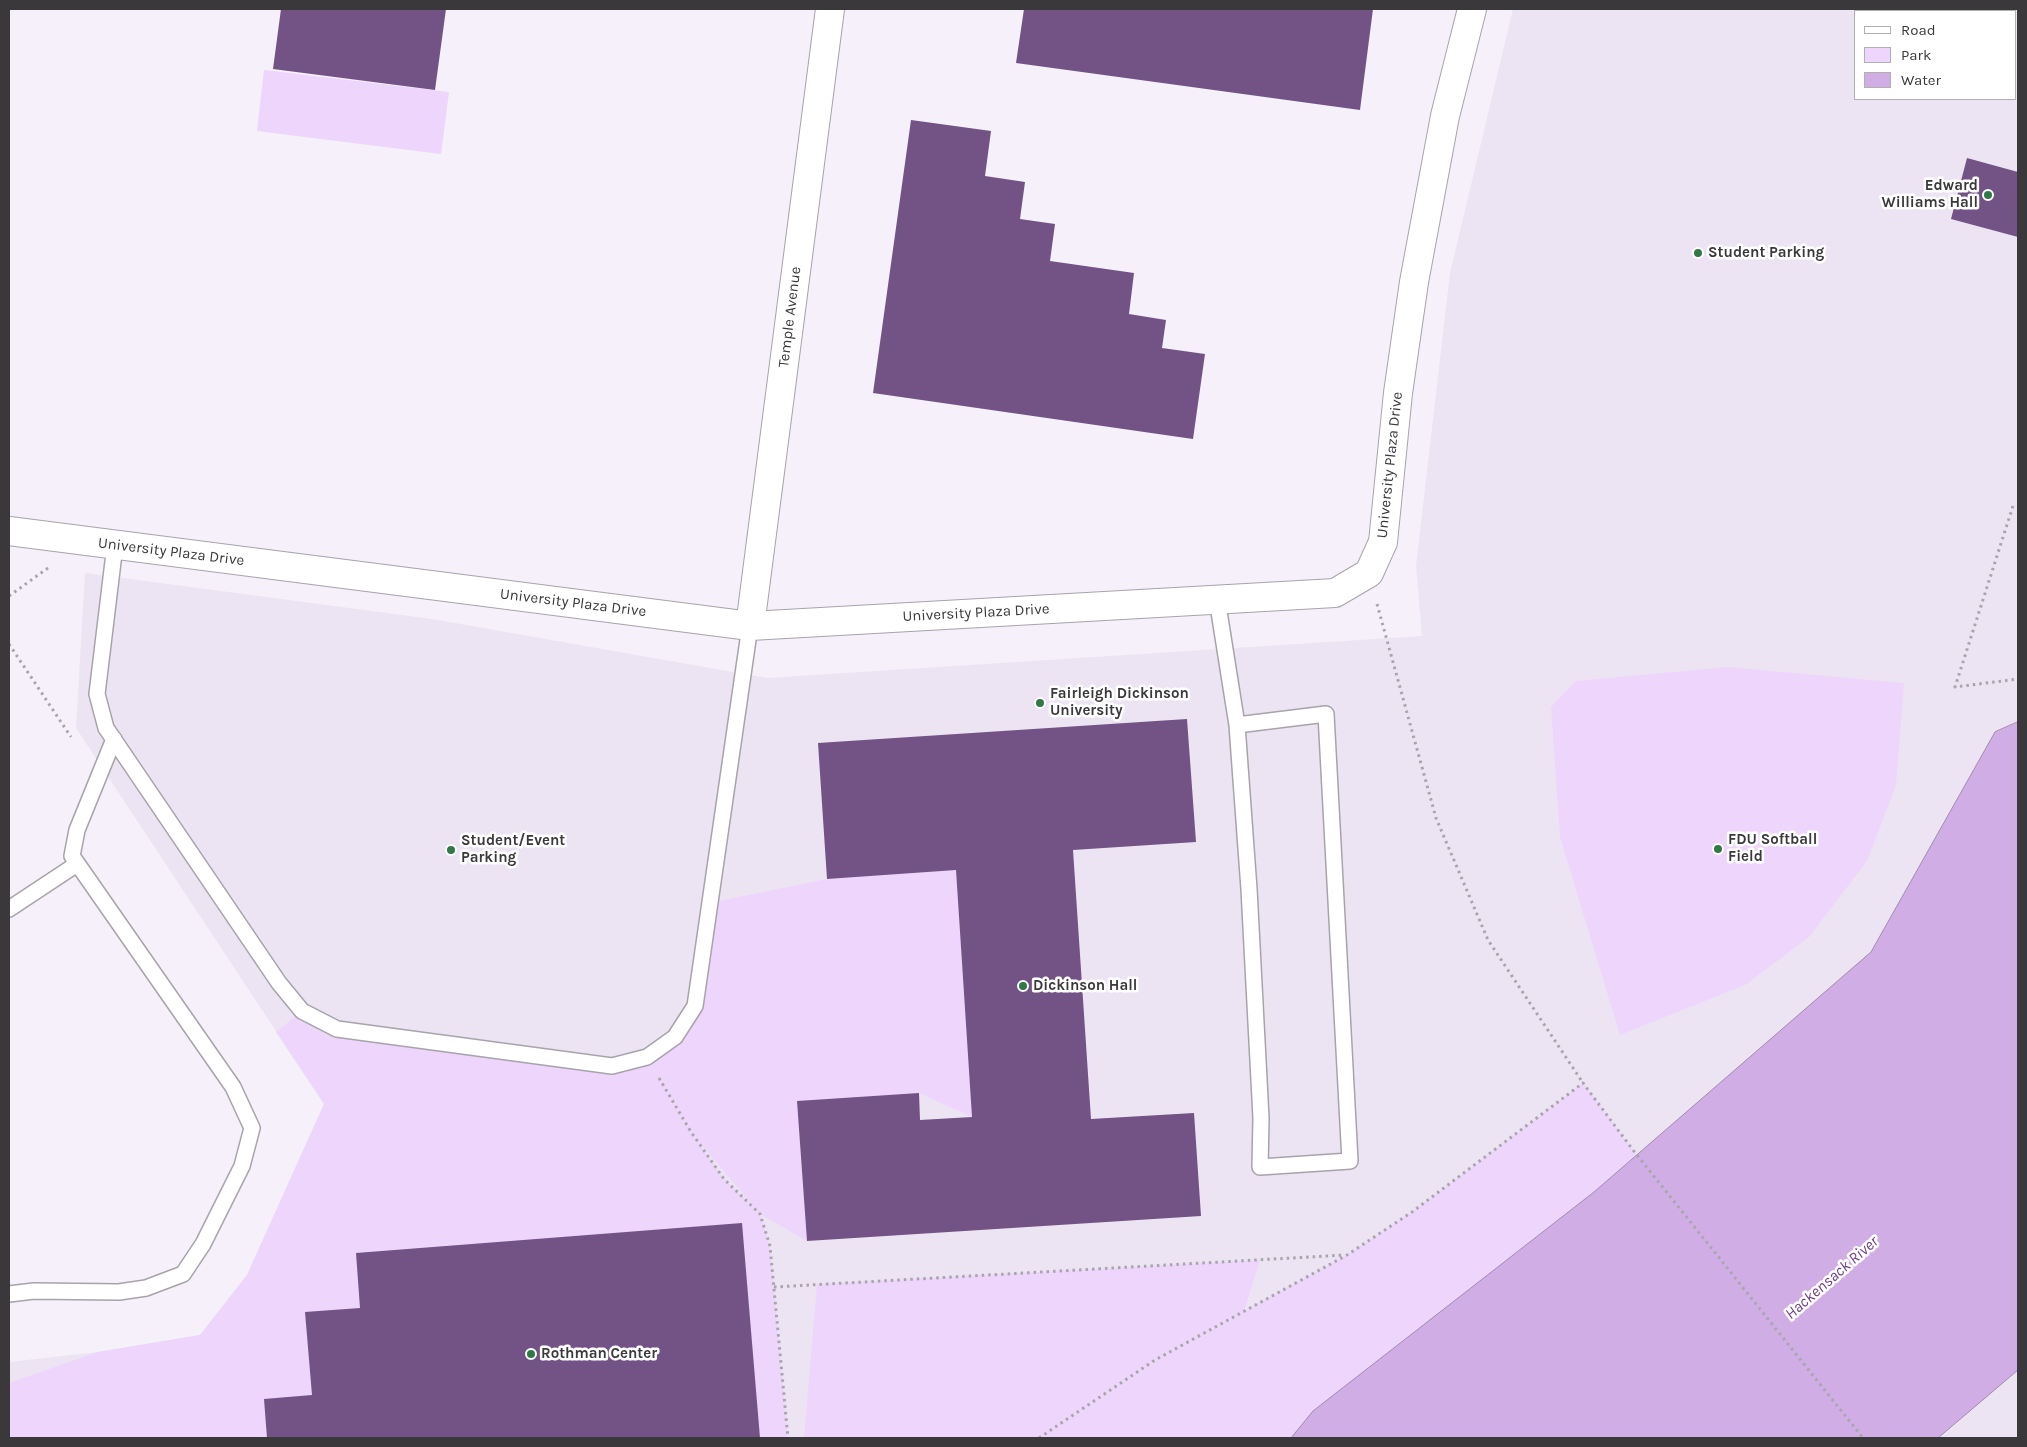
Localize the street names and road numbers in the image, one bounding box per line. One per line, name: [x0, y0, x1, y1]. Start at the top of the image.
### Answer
street label: Temple Avenue: [775, 265, 805, 369]
street label: University Plaza Drive: [1373, 391, 1407, 539]
street label: University Plaza Drive: [97, 534, 245, 570]
street label: University Plaza Drive: [499, 585, 647, 621]
street label: University Plaza Drive: [902, 600, 1050, 626]

